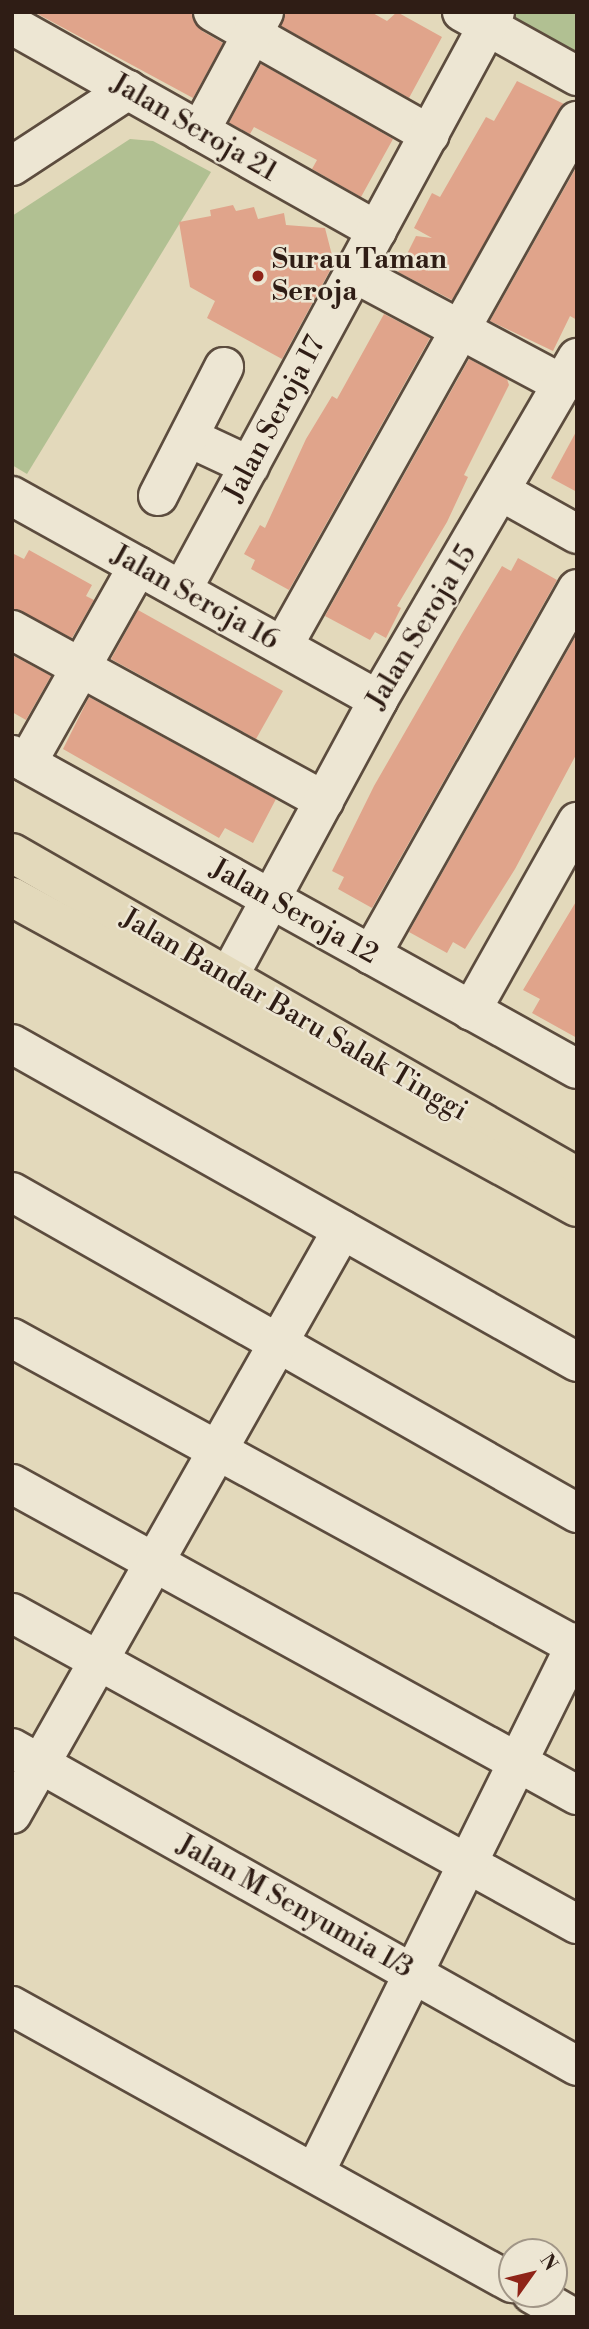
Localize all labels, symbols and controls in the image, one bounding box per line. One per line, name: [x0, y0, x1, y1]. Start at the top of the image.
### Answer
street label: Jalan Seroja 21: [105, 67, 283, 189]
place label: Surau Taman Seroja: [272, 243, 447, 309]
marker: Surau Taman Seroja: [250, 268, 266, 284]
street label: Jalan Seroja 17: [217, 331, 333, 507]
street label: Jalan Seroja 16: [106, 538, 284, 658]
street label: Jalan Seroja 15: [360, 539, 484, 715]
street label: Jalan Seroja 12: [204, 852, 384, 972]
street label: Jalan Bandar Baru Salak Tinggi: [115, 902, 473, 1128]
street label: Jalan M Senyumia 1/3: [171, 1828, 419, 1986]
north arrow: [498, 2238, 568, 2308]
text: N: [535, 2249, 563, 2275]

